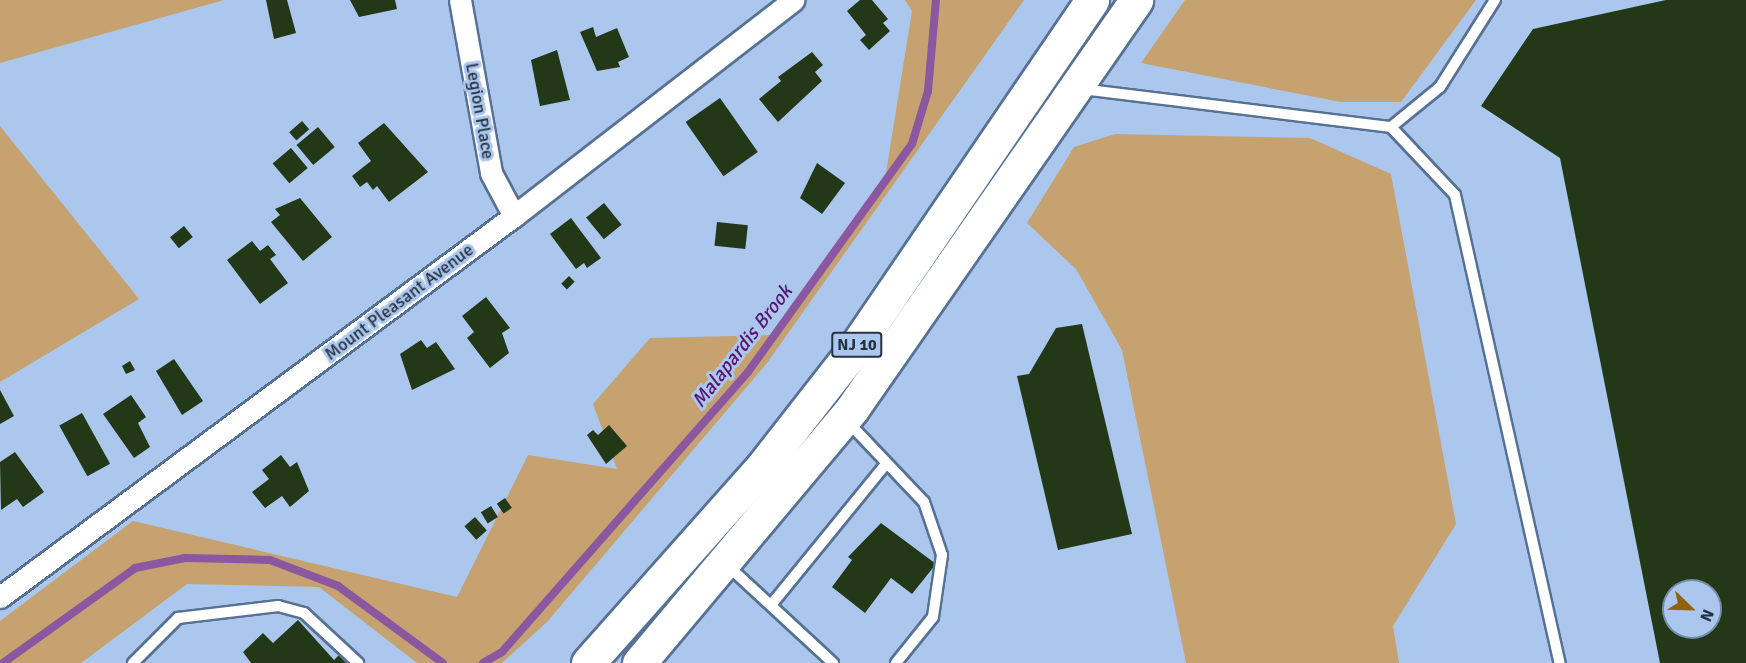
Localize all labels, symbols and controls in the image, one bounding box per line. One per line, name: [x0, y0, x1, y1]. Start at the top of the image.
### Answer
street label: Legion Place: [461, 61, 499, 161]
street label: Mount Pleasant Avenue: [320, 239, 478, 365]
water label: Malapardis Brook: [687, 280, 797, 412]
road number: NJ 10: [830, 332, 884, 358]
north arrow: [1662, 579, 1722, 639]
text: N: [1695, 606, 1718, 624]

